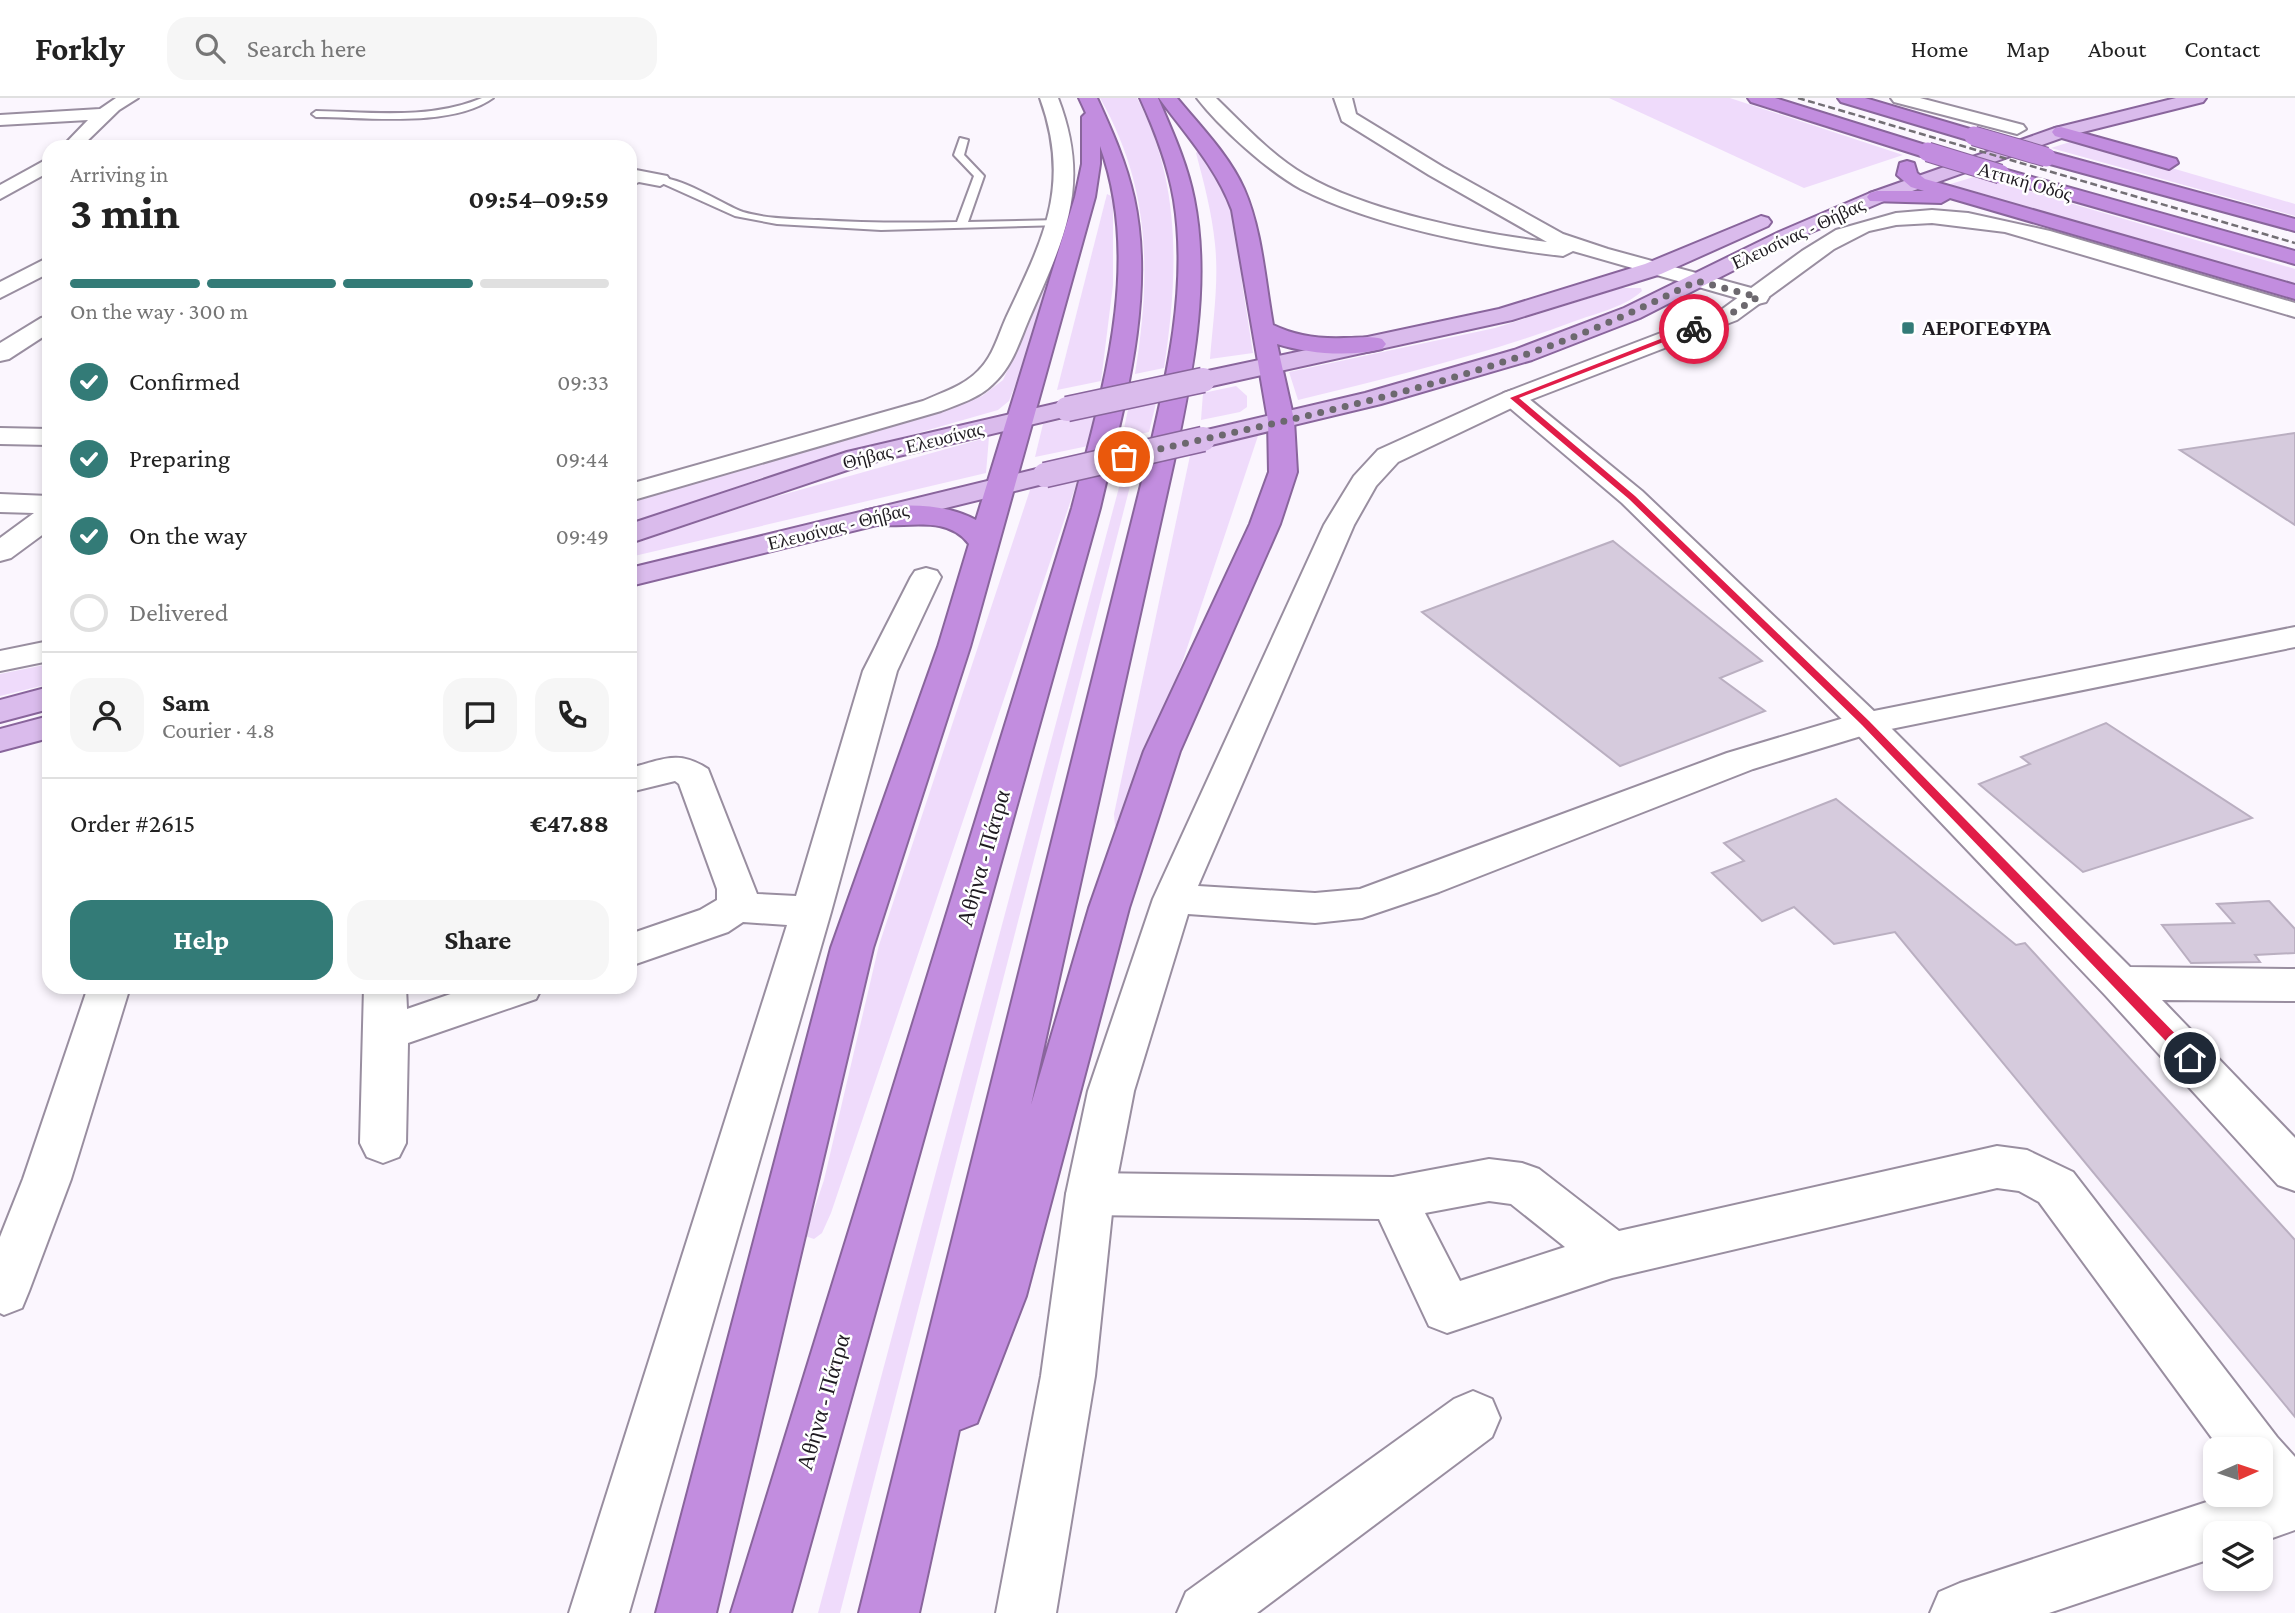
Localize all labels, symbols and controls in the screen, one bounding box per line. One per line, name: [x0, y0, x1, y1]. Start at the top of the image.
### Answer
search box: [167, 17, 657, 80]
icon: search: [191, 29, 229, 67]
text: Forkly: [35, 30, 125, 67]
text: Search here: [247, 34, 366, 63]
text: Home: [1911, 35, 1968, 62]
text: Map: [2006, 35, 2050, 62]
text: About: [2088, 35, 2146, 62]
text: Contact: [2184, 35, 2260, 62]
street label: Αττική Οδός: [1975, 158, 2075, 205]
text: Arriving in: [70, 161, 168, 187]
text: 09:54–09:59: [468, 185, 609, 214]
text: 3 min: [70, 187, 180, 238]
street label: Ελευσίνας - Θήβας: [1728, 193, 1869, 274]
courier: [1659, 294, 1729, 364]
text: On the way · 300 m: [70, 298, 248, 324]
icon: bike: [1675, 310, 1713, 348]
place label: ΑΕΡΟΓΕΦΥΡΑ: [1922, 318, 2052, 339]
marker: ΑΕΡΟΓΕΦΥΡΑ: [1900, 320, 1916, 336]
icon: check: [70, 363, 108, 401]
text: Confirmed: [129, 367, 240, 396]
text: 09:33: [557, 369, 609, 395]
street label: Θήβας - Ελευσίνας: [840, 418, 986, 473]
pin: [1094, 427, 1154, 487]
icon: bag: [1105, 438, 1143, 476]
icon: check: [70, 440, 108, 478]
text: Preparing: [129, 444, 230, 473]
text: 09:44: [556, 446, 609, 472]
street label: Ελευσίνας - Θήβας: [765, 499, 911, 554]
icon: check: [70, 517, 108, 555]
text: On the way: [129, 521, 247, 550]
text: 09:49: [556, 523, 609, 549]
text: Delivered: [129, 598, 228, 627]
button: person: [70, 678, 144, 752]
button: chat: [443, 678, 517, 752]
button: phone: [535, 678, 609, 752]
text: Sam: [162, 688, 210, 717]
text: Courier · 4.8: [162, 717, 275, 743]
street label: Αθήνα - Πάτρα: [951, 787, 1015, 929]
text: Order #2615: [70, 809, 195, 838]
text: €47.88: [530, 809, 609, 838]
button: Help: [70, 900, 333, 980]
button: Share: [347, 900, 609, 980]
pin: [2160, 1028, 2220, 1088]
icon: home: [2171, 1039, 2209, 1077]
street label: Αθήνα - Πάτρα: [791, 1331, 855, 1473]
north arrow: [2203, 1437, 2273, 1507]
map controls: [2203, 1437, 2273, 1591]
button: layers: [2203, 1521, 2273, 1591]

